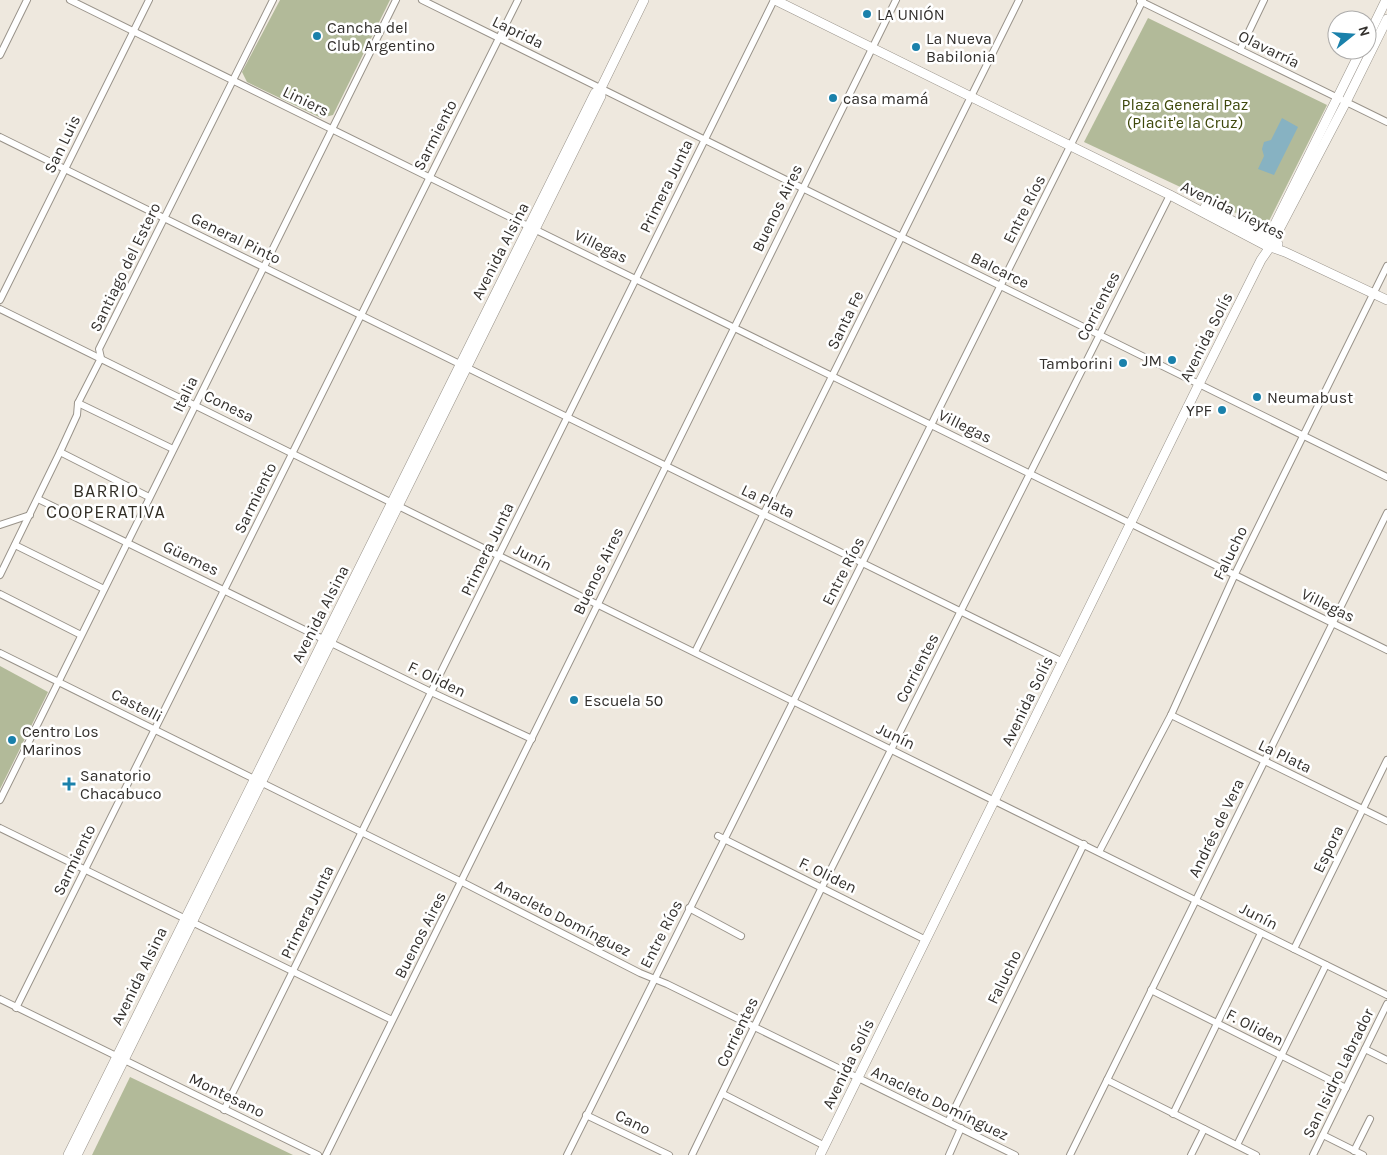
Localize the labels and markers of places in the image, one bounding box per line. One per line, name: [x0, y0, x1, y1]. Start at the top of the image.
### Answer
place label: LA UNIÓN: [877, 5, 945, 24]
marker: LA UNIÓN: [861, 8, 873, 20]
place label: Cancha del Club Argentino: [327, 18, 435, 55]
place label: La Nueva Babilonia: [926, 29, 995, 66]
marker: Cancha del Club Argentino: [311, 30, 323, 42]
marker: La Nueva Babilonia: [910, 41, 922, 53]
place label: casa mamá: [843, 89, 929, 108]
marker: casa mamá: [827, 92, 839, 104]
place label: JM: [1142, 351, 1162, 370]
place label: Tamborini: [1039, 354, 1113, 373]
marker: JM: [1166, 354, 1178, 366]
marker: Tamborini: [1117, 357, 1129, 369]
place label: Neumabust: [1267, 388, 1353, 407]
marker: Neumabust: [1251, 391, 1263, 403]
place label: YPF: [1186, 401, 1212, 420]
marker: YPF: [1216, 404, 1228, 416]
place label: Escuela 50: [584, 691, 663, 710]
marker: Escuela 50: [568, 694, 580, 706]
place label: Centro Los Marinos: [22, 722, 99, 759]
marker: Centro Los Marinos: [6, 734, 18, 746]
place label: Sanatorio Chacabuco: [80, 766, 162, 803]
marker: Sanatorio Chacabuco: [62, 777, 76, 791]

